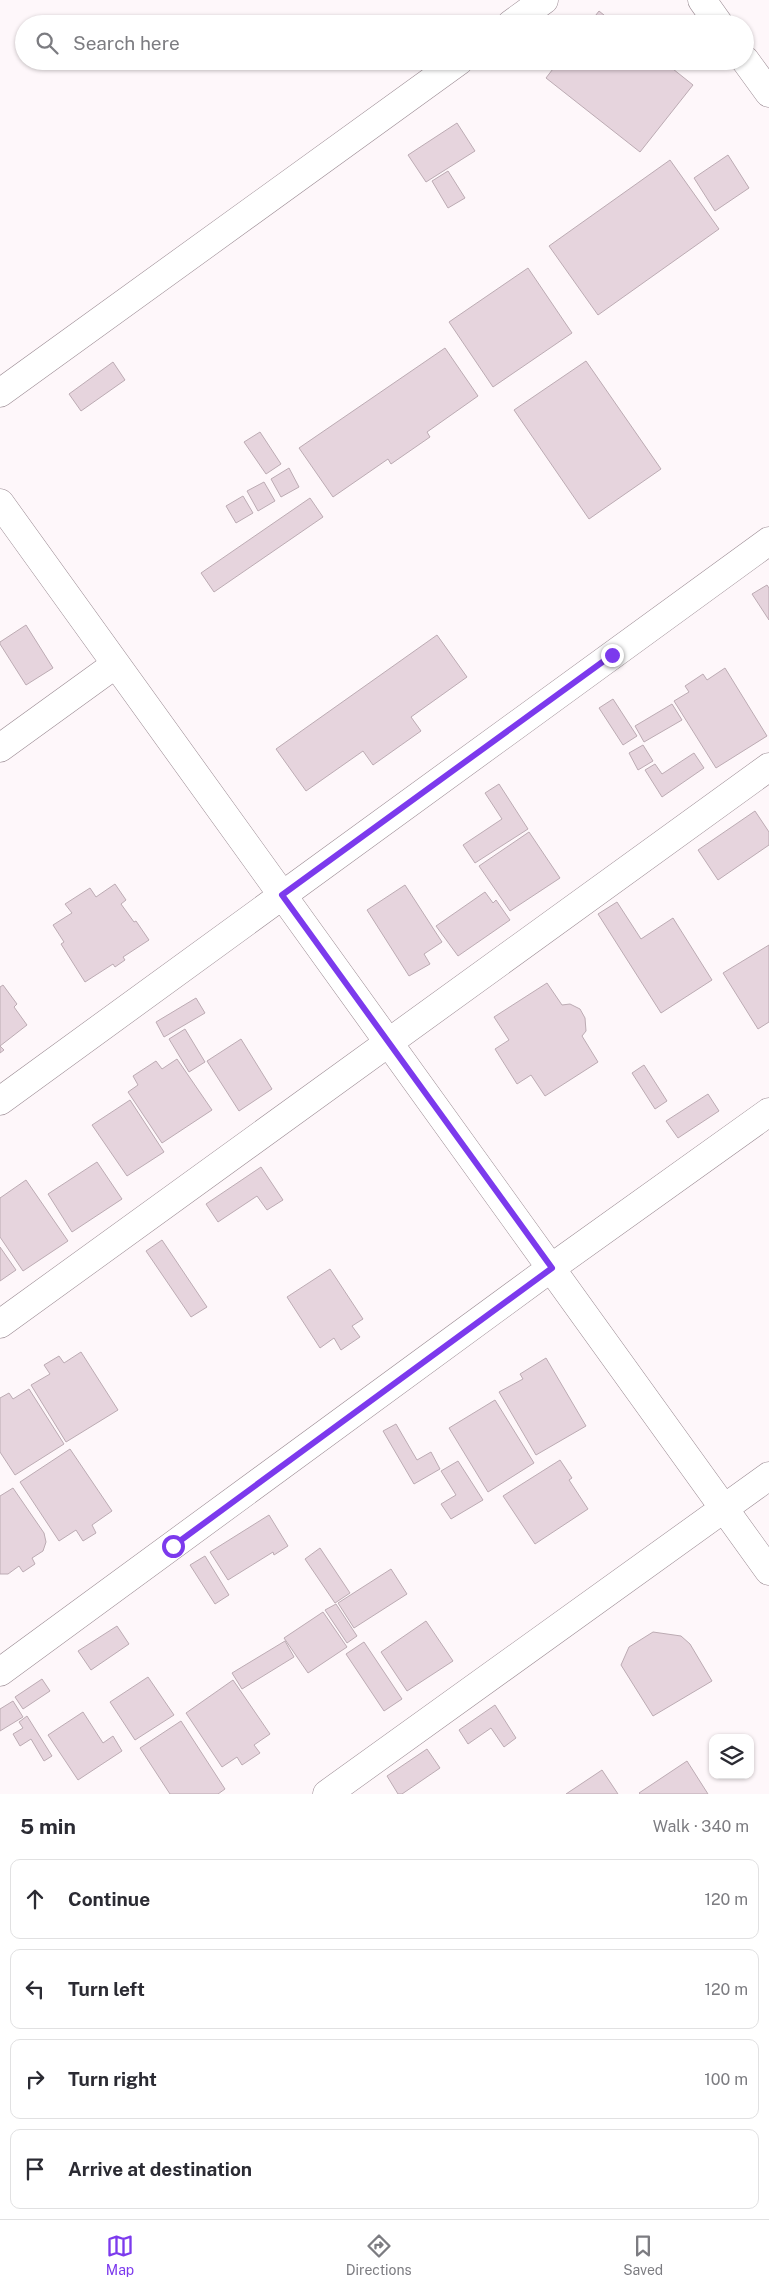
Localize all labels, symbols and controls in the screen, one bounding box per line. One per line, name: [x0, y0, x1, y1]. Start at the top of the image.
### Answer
search box: [15, 15, 754, 70]
icon: search: [33, 29, 61, 57]
text: Search here: [73, 32, 180, 54]
route end: [601, 644, 624, 667]
route start: [162, 1535, 185, 1558]
map controls: [709, 1734, 754, 1779]
button: layers: [709, 1734, 754, 1779]
text: 5 min: [20, 1814, 76, 1839]
text: Walk · 340 m: [653, 1817, 749, 1836]
icon: ahead: [21, 1885, 49, 1913]
text: Continue: [68, 1888, 150, 1910]
text: 120 m: [704, 1890, 748, 1909]
icon: left: [21, 1975, 49, 2003]
text: Turn left: [68, 1978, 145, 2000]
text: 120 m: [704, 1980, 748, 1999]
icon: right: [21, 2065, 49, 2093]
text: Turn right: [68, 2068, 157, 2090]
text: 100 m: [704, 2070, 748, 2089]
icon: arrive: [21, 2155, 49, 2183]
text: Arrive at destination: [68, 2158, 252, 2180]
tab: Map: [106, 2232, 134, 2278]
tab: Directions: [346, 2232, 412, 2278]
tab: Saved: [623, 2232, 663, 2278]

